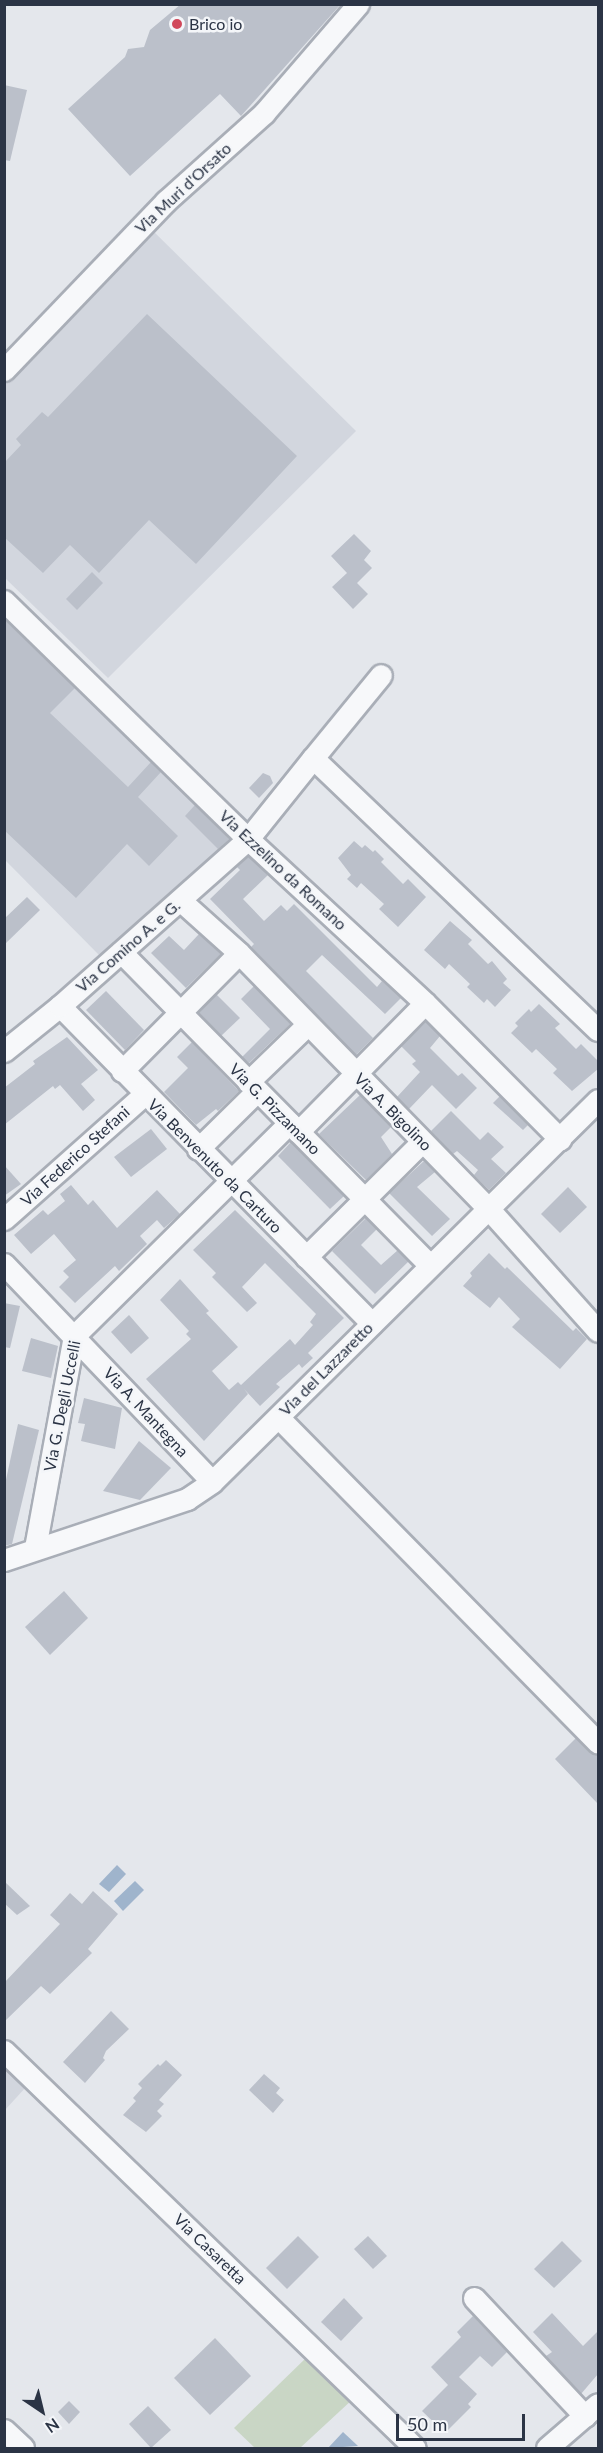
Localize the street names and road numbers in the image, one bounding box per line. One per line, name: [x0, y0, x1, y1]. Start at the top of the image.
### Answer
street label: Via Muri d'Orsato: [131, 139, 235, 237]
street label: Via Ezzelino da Romano: [215, 806, 351, 934]
street label: Via Comino A. e G.: [72, 895, 184, 997]
street label: Via G. Pizzamano: [225, 1059, 325, 1159]
street label: Via A. Bigolino: [350, 1069, 436, 1155]
street label: Via Benvenuto da Carturo: [144, 1095, 286, 1237]
street label: Via Federico Stefani: [17, 1102, 133, 1210]
street label: Via del Lazzaretto: [275, 1318, 377, 1420]
street label: Via G. Degli Uccelli: [40, 1339, 84, 1473]
street label: Via A. Mantegna: [99, 1363, 193, 1461]
street label: Via Casaretta: [170, 2210, 250, 2288]

